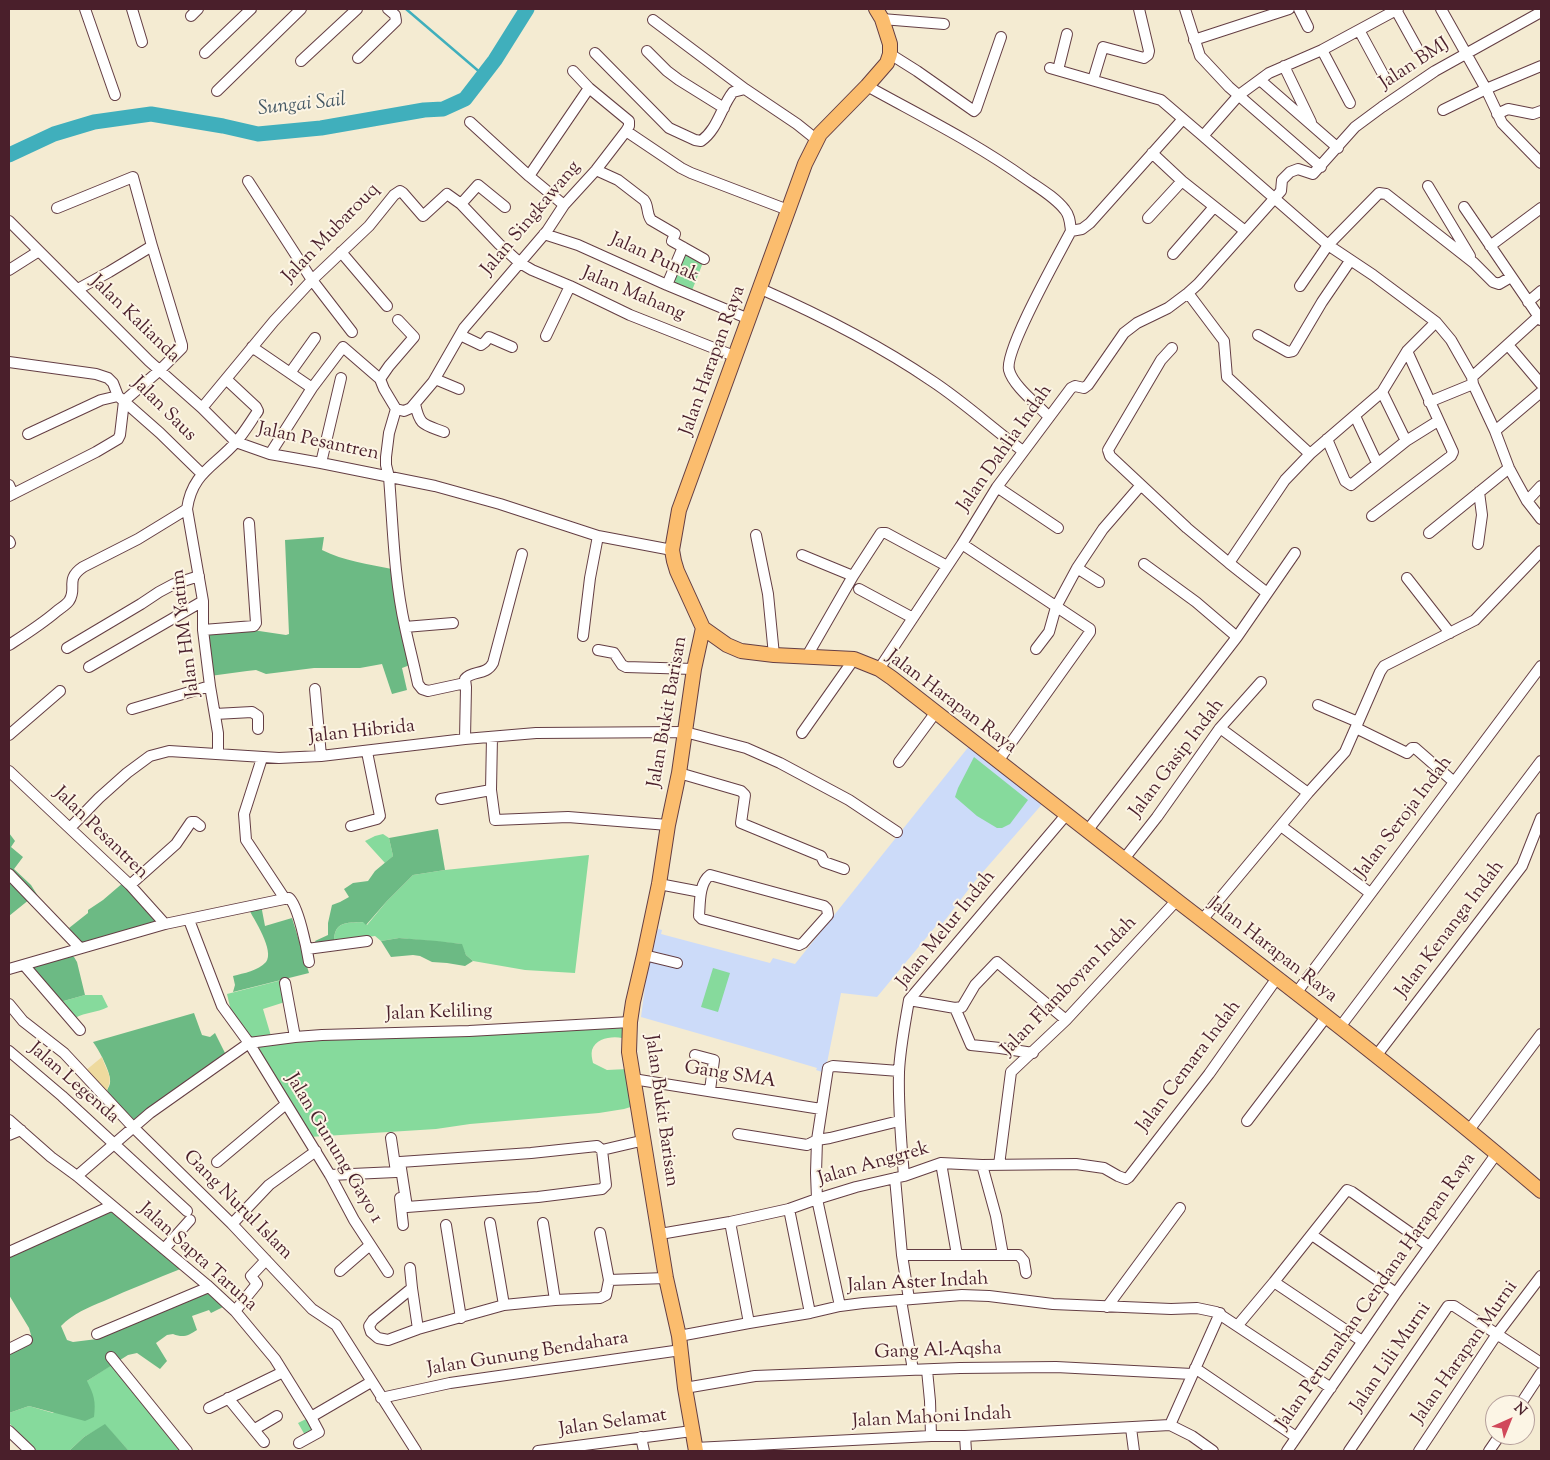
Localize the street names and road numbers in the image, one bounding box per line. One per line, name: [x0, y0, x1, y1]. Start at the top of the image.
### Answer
street label: Jalan BMJ: [1376, 34, 1454, 96]
street label: Jalan Singkawang: [477, 157, 587, 281]
street label: Jalan Mubarouq: [279, 180, 385, 288]
street label: Jalan Punak: [606, 229, 702, 289]
street label: Jalan Mahang: [578, 263, 688, 327]
street label: Jalan Kalianda: [84, 271, 184, 369]
street label: Jalan Harapan Raya: [676, 283, 752, 439]
street label: Jalan Saus: [126, 373, 200, 447]
street label: Jalan Dahlia Indah: [954, 381, 1058, 517]
street label: Jalan Pesantren: [255, 419, 381, 467]
street label: Jalan HM Yatim: [168, 568, 206, 698]
street label: Jalan Bukit Barisan: [644, 635, 694, 789]
street label: Jalan Harapan Raya: [881, 646, 1021, 760]
street label: Jalan Gasip Indah: [1126, 695, 1230, 823]
street label: Jalan Hibrida: [308, 716, 416, 750]
street label: Jalan Seroja Indah: [1352, 752, 1458, 884]
street label: Jalan Pesantren: [48, 783, 152, 885]
street label: Jalan Kenanga Indah: [1392, 857, 1510, 1003]
street label: Jalan Melur Indah: [893, 867, 1001, 993]
street label: Jalan Harapan Raya: [1203, 893, 1341, 1009]
street label: Jalan Flamboyan Indah: [997, 912, 1143, 1062]
street label: Jalan Cemara Indah: [1133, 997, 1247, 1137]
street label: Jalan Keliling: [385, 1001, 493, 1027]
street label: Jalan Bukit Barisan: [638, 1034, 682, 1188]
street label: Jalan Legenda: [23, 1038, 123, 1130]
street label: Gang SMA: [682, 1057, 778, 1095]
street label: Jalan Gunung Gayo 1: [279, 1070, 387, 1228]
street label: Jalan Anggrek: [816, 1138, 932, 1192]
street label: Gang Nurul Islam: [177, 1146, 297, 1266]
street label: Jalan Perumahan Cendana Harapan Raya: [1272, 1149, 1482, 1435]
street label: Jalan Sapta Taruna: [133, 1199, 261, 1317]
street label: Jalan Aster Indah: [847, 1269, 989, 1299]
street label: Jalan Harapan Murni: [1408, 1277, 1524, 1429]
street label: Jalan Lili Murni: [1347, 1299, 1437, 1417]
street label: Jalan Gunung Bendahara: [426, 1328, 630, 1382]
street label: Gang Al-Aqsha: [874, 1338, 1002, 1366]
street label: Jalan Mahoni Indah: [852, 1403, 1012, 1435]
street label: Jalan Selamat: [558, 1405, 668, 1443]

